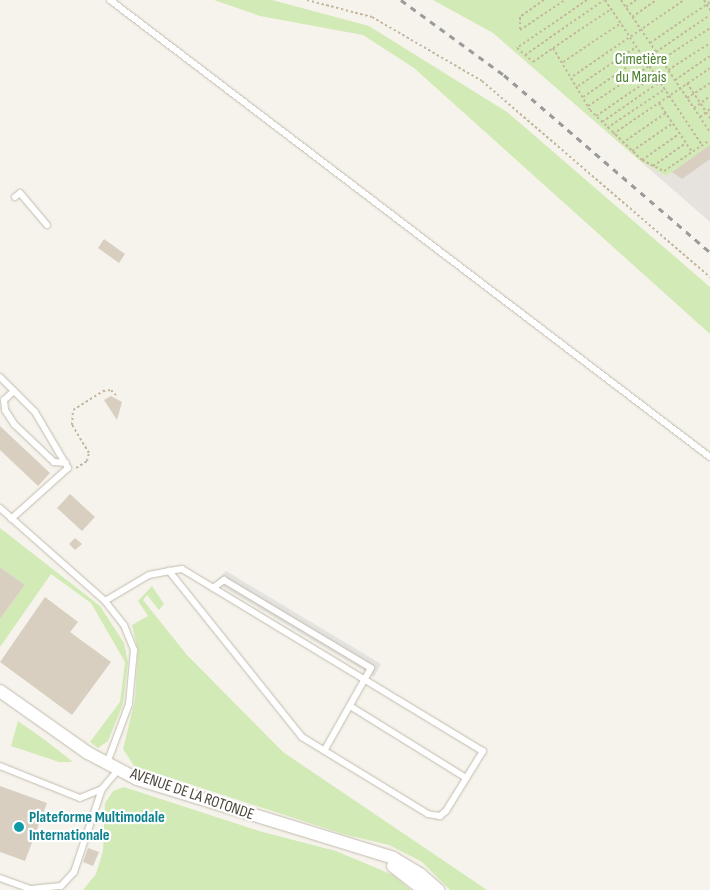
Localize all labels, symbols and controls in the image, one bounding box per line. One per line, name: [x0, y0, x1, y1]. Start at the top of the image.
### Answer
park label: Cimetière du Marais: [615, 50, 667, 88]
street label: AVENUE DE LA ROTONDE: [128, 765, 256, 825]
place label: Plateforme Multimodale Internationale: [29, 808, 165, 846]
marker: Plateforme Multimodale Internationale: [13, 821, 25, 833]

